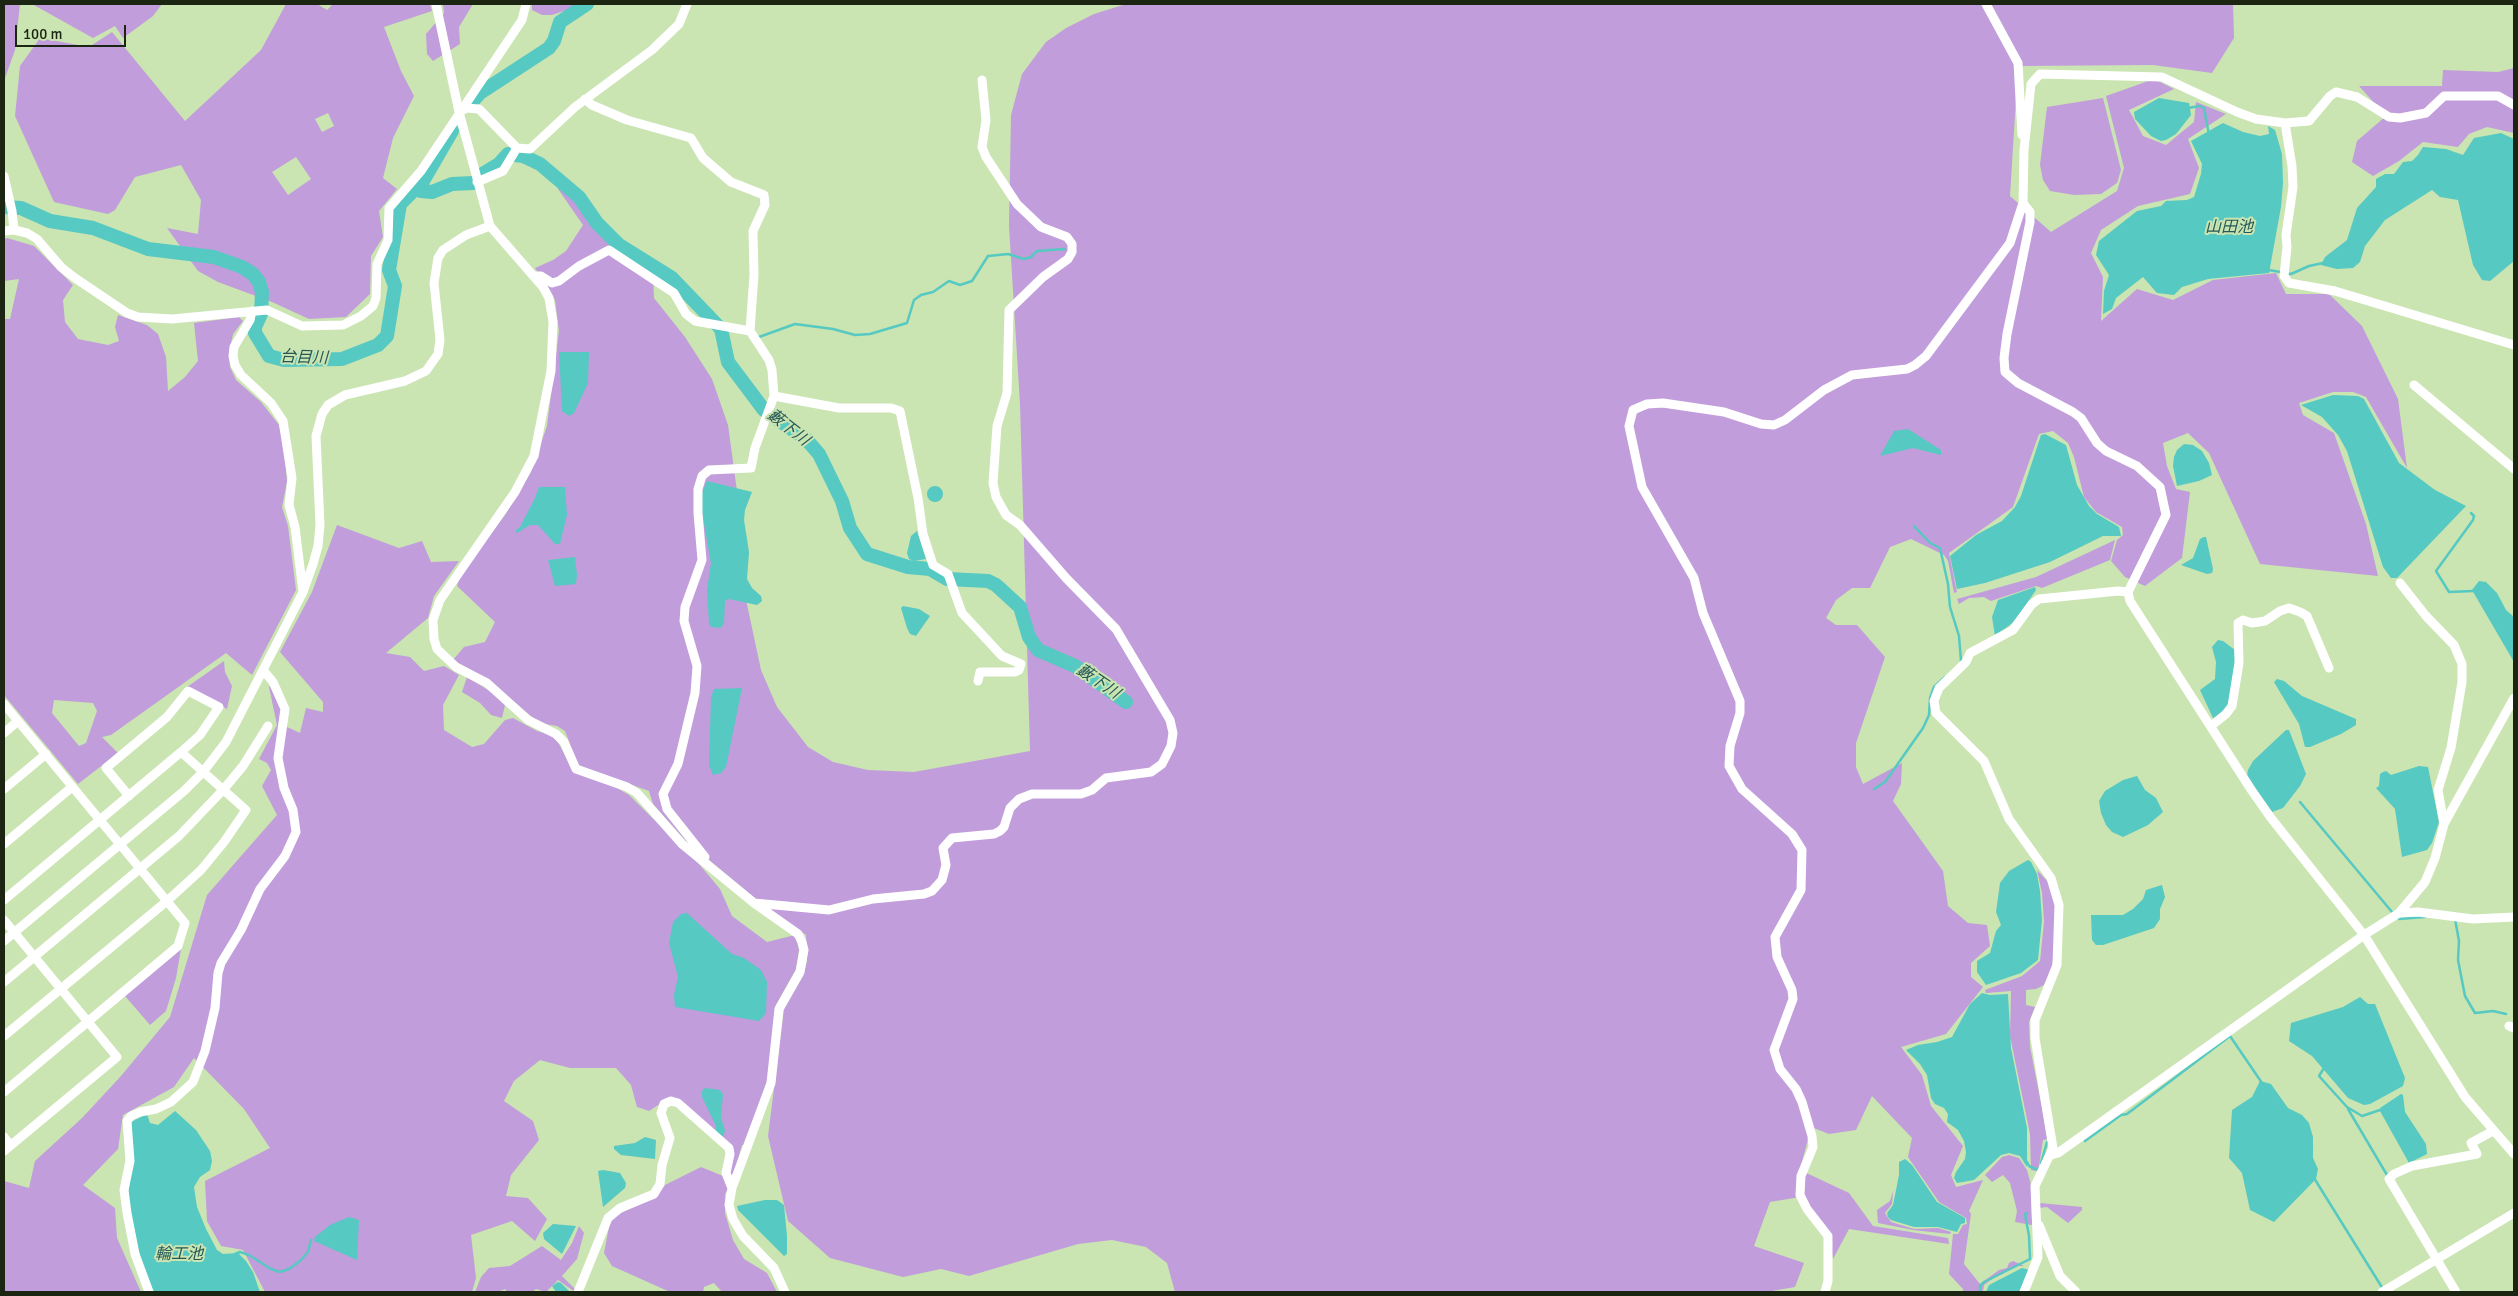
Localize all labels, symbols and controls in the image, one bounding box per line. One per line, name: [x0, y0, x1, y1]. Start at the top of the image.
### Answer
scale bar: [18, 15, 129, 47]
text: 100 m: [23, 25, 63, 43]
water label: 山田池: [2205, 218, 2253, 238]
water label: 台目川: [280, 348, 328, 368]
water label: 藪下川: [763, 406, 813, 450]
water label: 藪下川: [1073, 661, 1123, 703]
water label: 輪工池: [155, 1245, 203, 1265]

